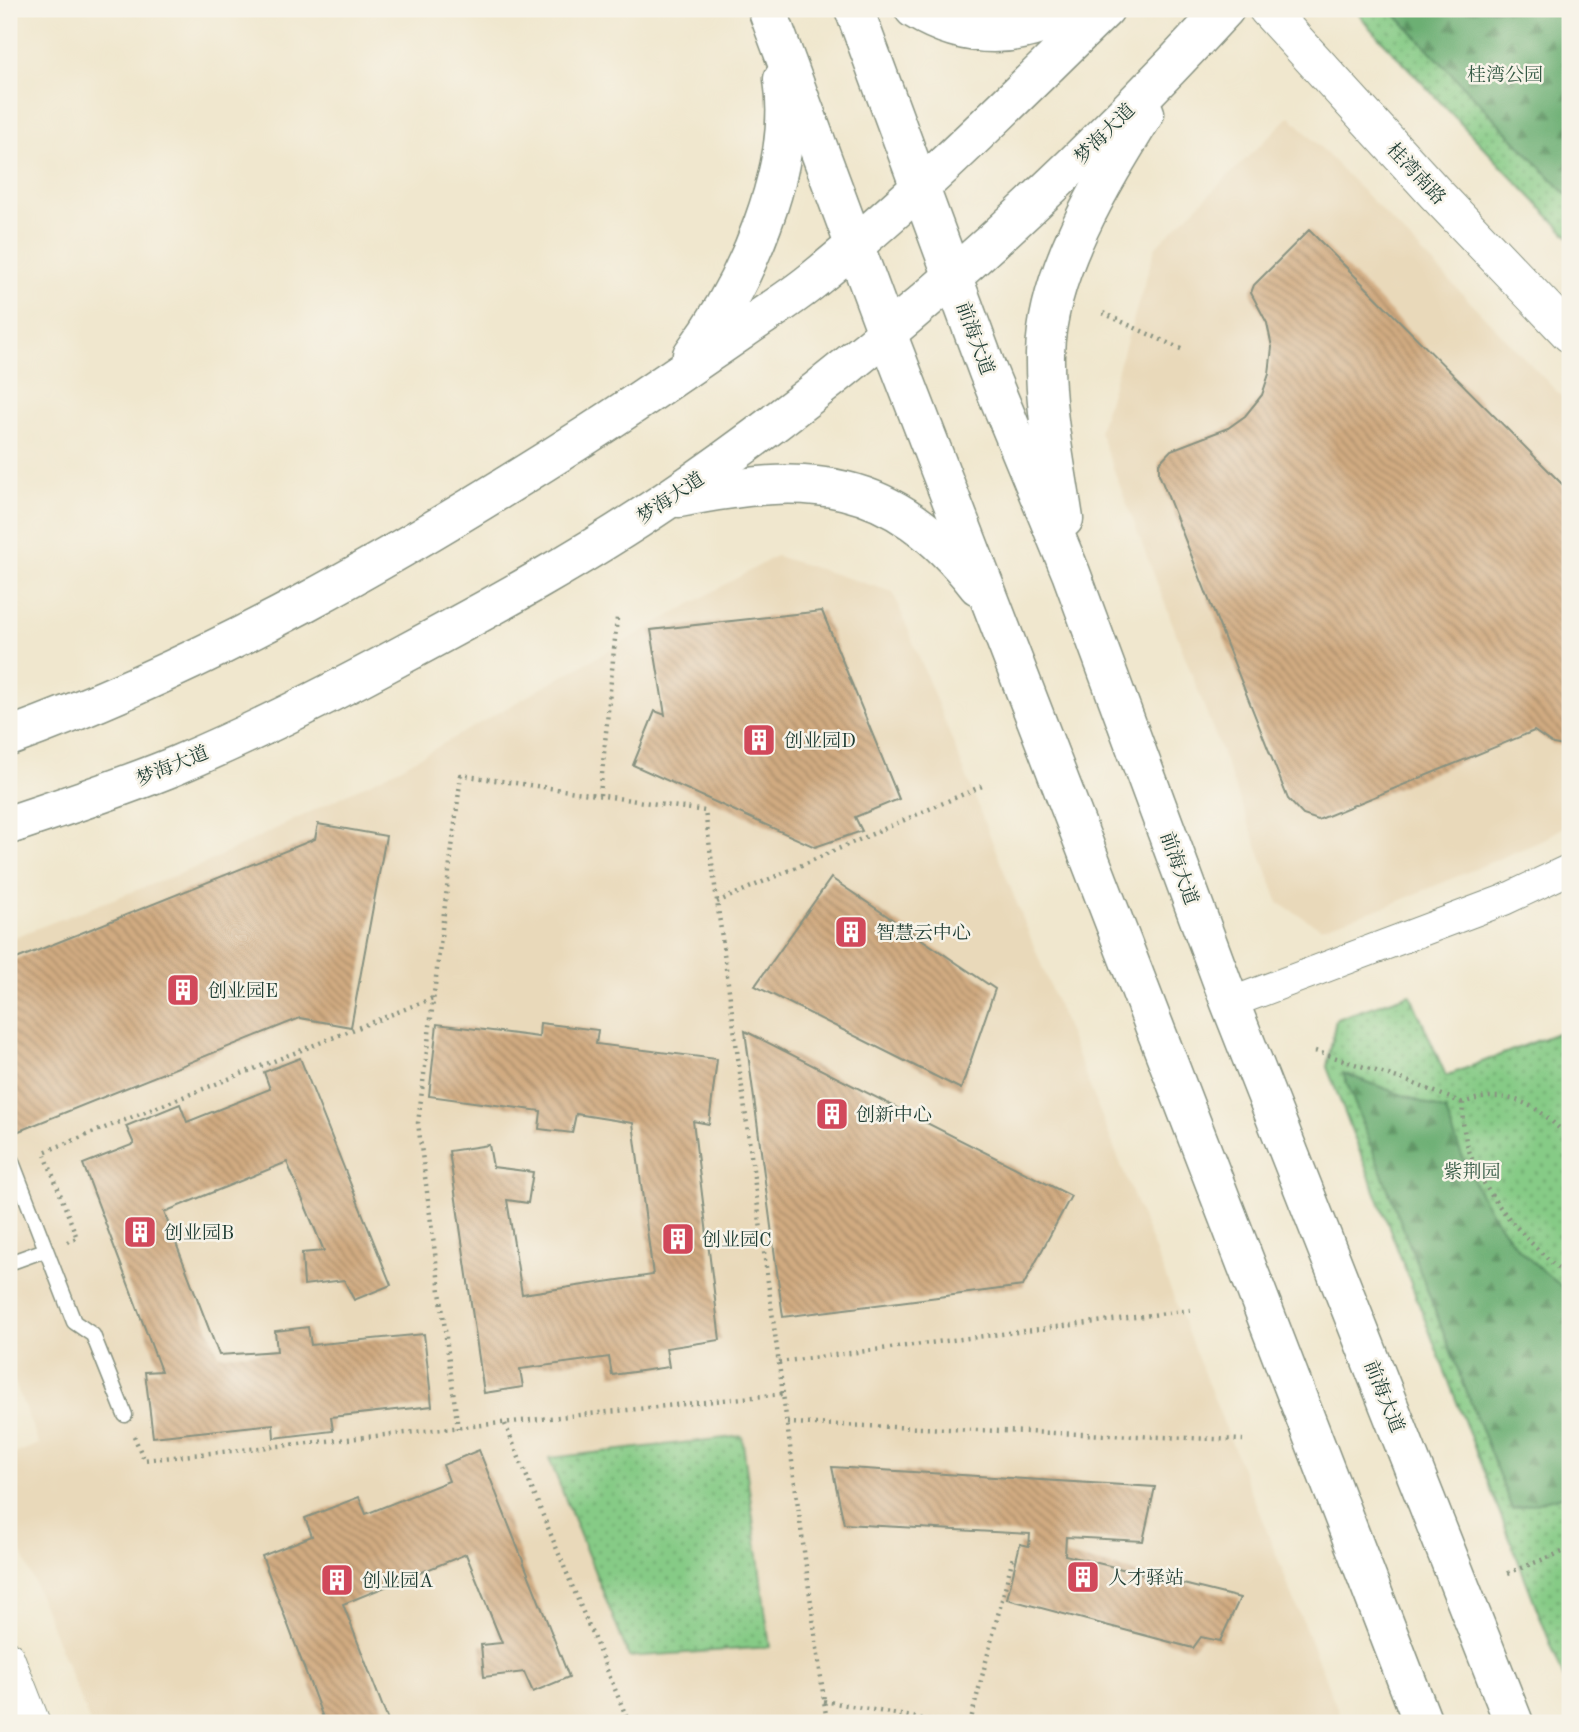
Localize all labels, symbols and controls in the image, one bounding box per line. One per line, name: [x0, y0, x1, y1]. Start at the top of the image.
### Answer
park label: 桂湾公园: [1467, 64, 1543, 86]
street label: 梦海大道: [1070, 99, 1139, 168]
street label: 桂湾南路: [1382, 138, 1450, 209]
street label: 前海大道: [952, 299, 998, 378]
street label: 梦海大道: [633, 467, 708, 528]
building icon: 创业园D: [740, 721, 778, 759]
place label: 创业园D: [784, 731, 856, 752]
street label: 梦海大道: [133, 741, 212, 790]
street label: 前海大道: [1156, 829, 1202, 908]
building icon: 智慧云中心: [832, 913, 870, 951]
place label: 智慧云中心: [876, 923, 971, 944]
building icon: 创业园E: [164, 971, 202, 1009]
place label: 创业园E: [208, 981, 278, 1002]
building icon: 创新中心: [813, 1095, 851, 1133]
place label: 创新中心: [856, 1105, 932, 1126]
park label: 紫荆园: [1443, 1161, 1501, 1183]
building icon: 创业园B: [121, 1213, 159, 1251]
building icon: 创业园C: [659, 1220, 697, 1258]
place label: 创业园B: [164, 1223, 234, 1244]
place label: 创业园C: [702, 1230, 772, 1251]
street label: 前海大道: [1360, 1357, 1409, 1436]
building icon: 人才驿站: [1064, 1558, 1102, 1596]
building icon: 创业园A: [318, 1561, 356, 1599]
place label: 人才驿站: [1108, 1568, 1184, 1589]
place label: 创业园A: [362, 1571, 434, 1592]

